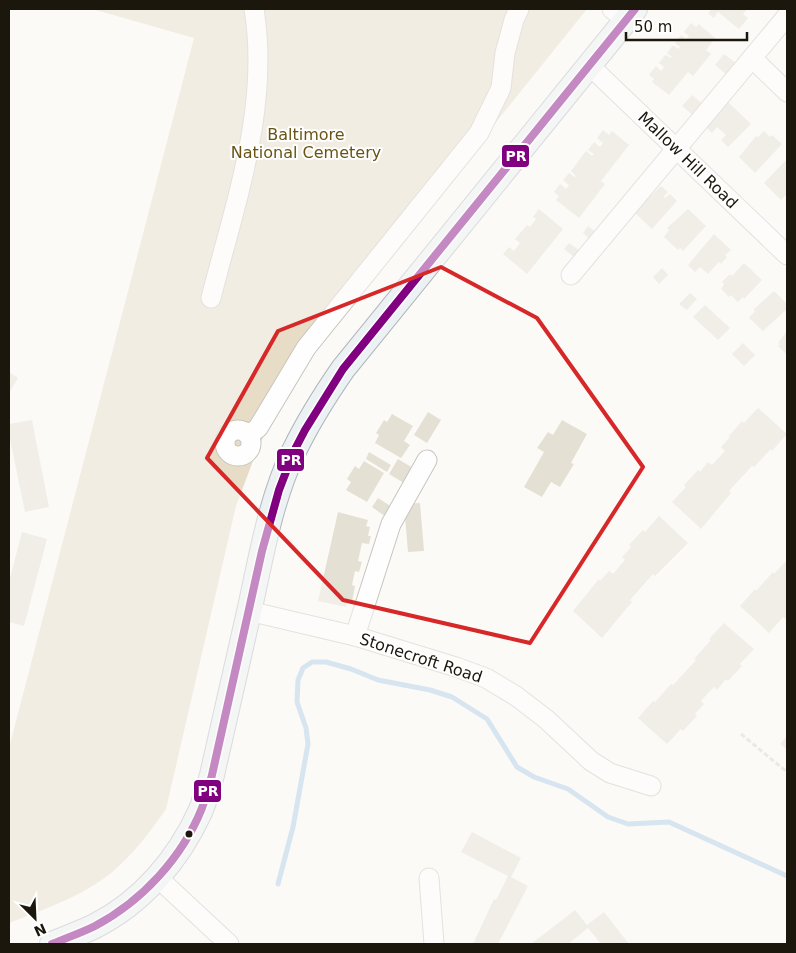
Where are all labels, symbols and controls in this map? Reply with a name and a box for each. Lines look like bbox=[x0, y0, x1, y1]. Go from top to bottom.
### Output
scale bar bbox=[626, 10, 747, 42]
text: 50 m bbox=[634, 18, 672, 36]
street label: Mallow Hill Road bbox=[634, 108, 742, 212]
park label: Baltimore National Cemetery bbox=[231, 125, 381, 162]
line badge: PR bbox=[501, 144, 530, 168]
text: PR bbox=[505, 148, 527, 164]
line badge: PR bbox=[276, 448, 305, 472]
text: PR bbox=[280, 452, 302, 468]
street label: Stonecroft Road bbox=[357, 629, 485, 687]
line badge: PR bbox=[193, 779, 222, 803]
text: PR bbox=[197, 783, 219, 799]
unlabelled marker bbox=[184, 829, 194, 839]
north arrow bbox=[10, 893, 60, 943]
text: N bbox=[32, 920, 49, 940]

